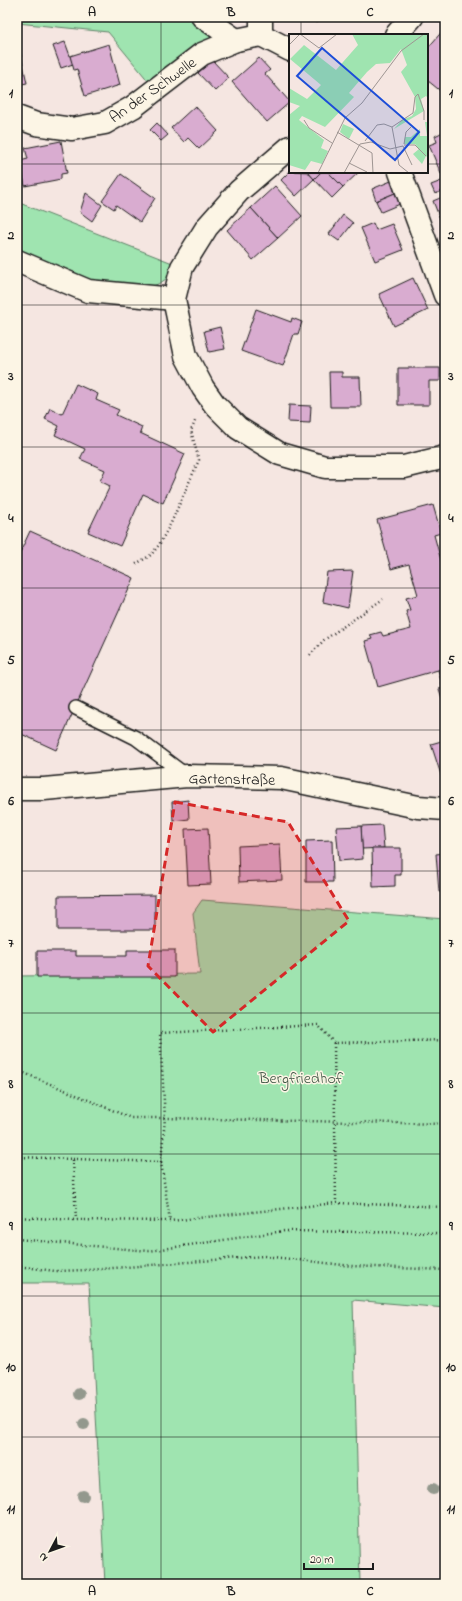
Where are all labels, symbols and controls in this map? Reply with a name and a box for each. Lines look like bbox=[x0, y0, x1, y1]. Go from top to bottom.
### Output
text: A bbox=[88, 3, 96, 22]
text: B bbox=[226, 3, 236, 22]
text: C bbox=[366, 3, 374, 22]
inset map bbox=[289, 34, 428, 173]
street label: An der Schwelle bbox=[104, 51, 203, 130]
text: 1 bbox=[9, 84, 14, 103]
text: 1 bbox=[449, 84, 454, 103]
text: 2 bbox=[7, 226, 15, 245]
text: 2 bbox=[447, 226, 455, 245]
text: 3 bbox=[7, 367, 14, 386]
text: 3 bbox=[447, 367, 454, 386]
text: 4 bbox=[7, 509, 14, 528]
text: 4 bbox=[447, 509, 454, 528]
text: 5 bbox=[7, 651, 15, 670]
text: 5 bbox=[447, 651, 455, 670]
street label: Gartenstraße bbox=[188, 767, 276, 793]
text: 6 bbox=[7, 792, 14, 811]
text: 6 bbox=[447, 792, 454, 811]
text: 7 bbox=[8, 934, 14, 953]
text: 7 bbox=[448, 934, 454, 953]
park label: Bergfriedhof bbox=[258, 1067, 344, 1091]
text: 8 bbox=[8, 1075, 14, 1094]
text: 8 bbox=[448, 1075, 454, 1094]
text: 9 bbox=[8, 1217, 14, 1236]
text: 9 bbox=[448, 1217, 454, 1236]
text: 10 bbox=[6, 1358, 16, 1377]
text: 10 bbox=[446, 1358, 456, 1377]
text: 11 bbox=[7, 1500, 16, 1519]
text: 11 bbox=[447, 1500, 456, 1519]
north arrow bbox=[30, 1531, 70, 1571]
scale bar bbox=[304, 1545, 373, 1571]
text: N bbox=[35, 1549, 52, 1565]
text: 20 m bbox=[310, 1551, 333, 1569]
text: A bbox=[88, 1582, 96, 1601]
text: B bbox=[226, 1582, 236, 1601]
text: C bbox=[366, 1582, 374, 1601]

